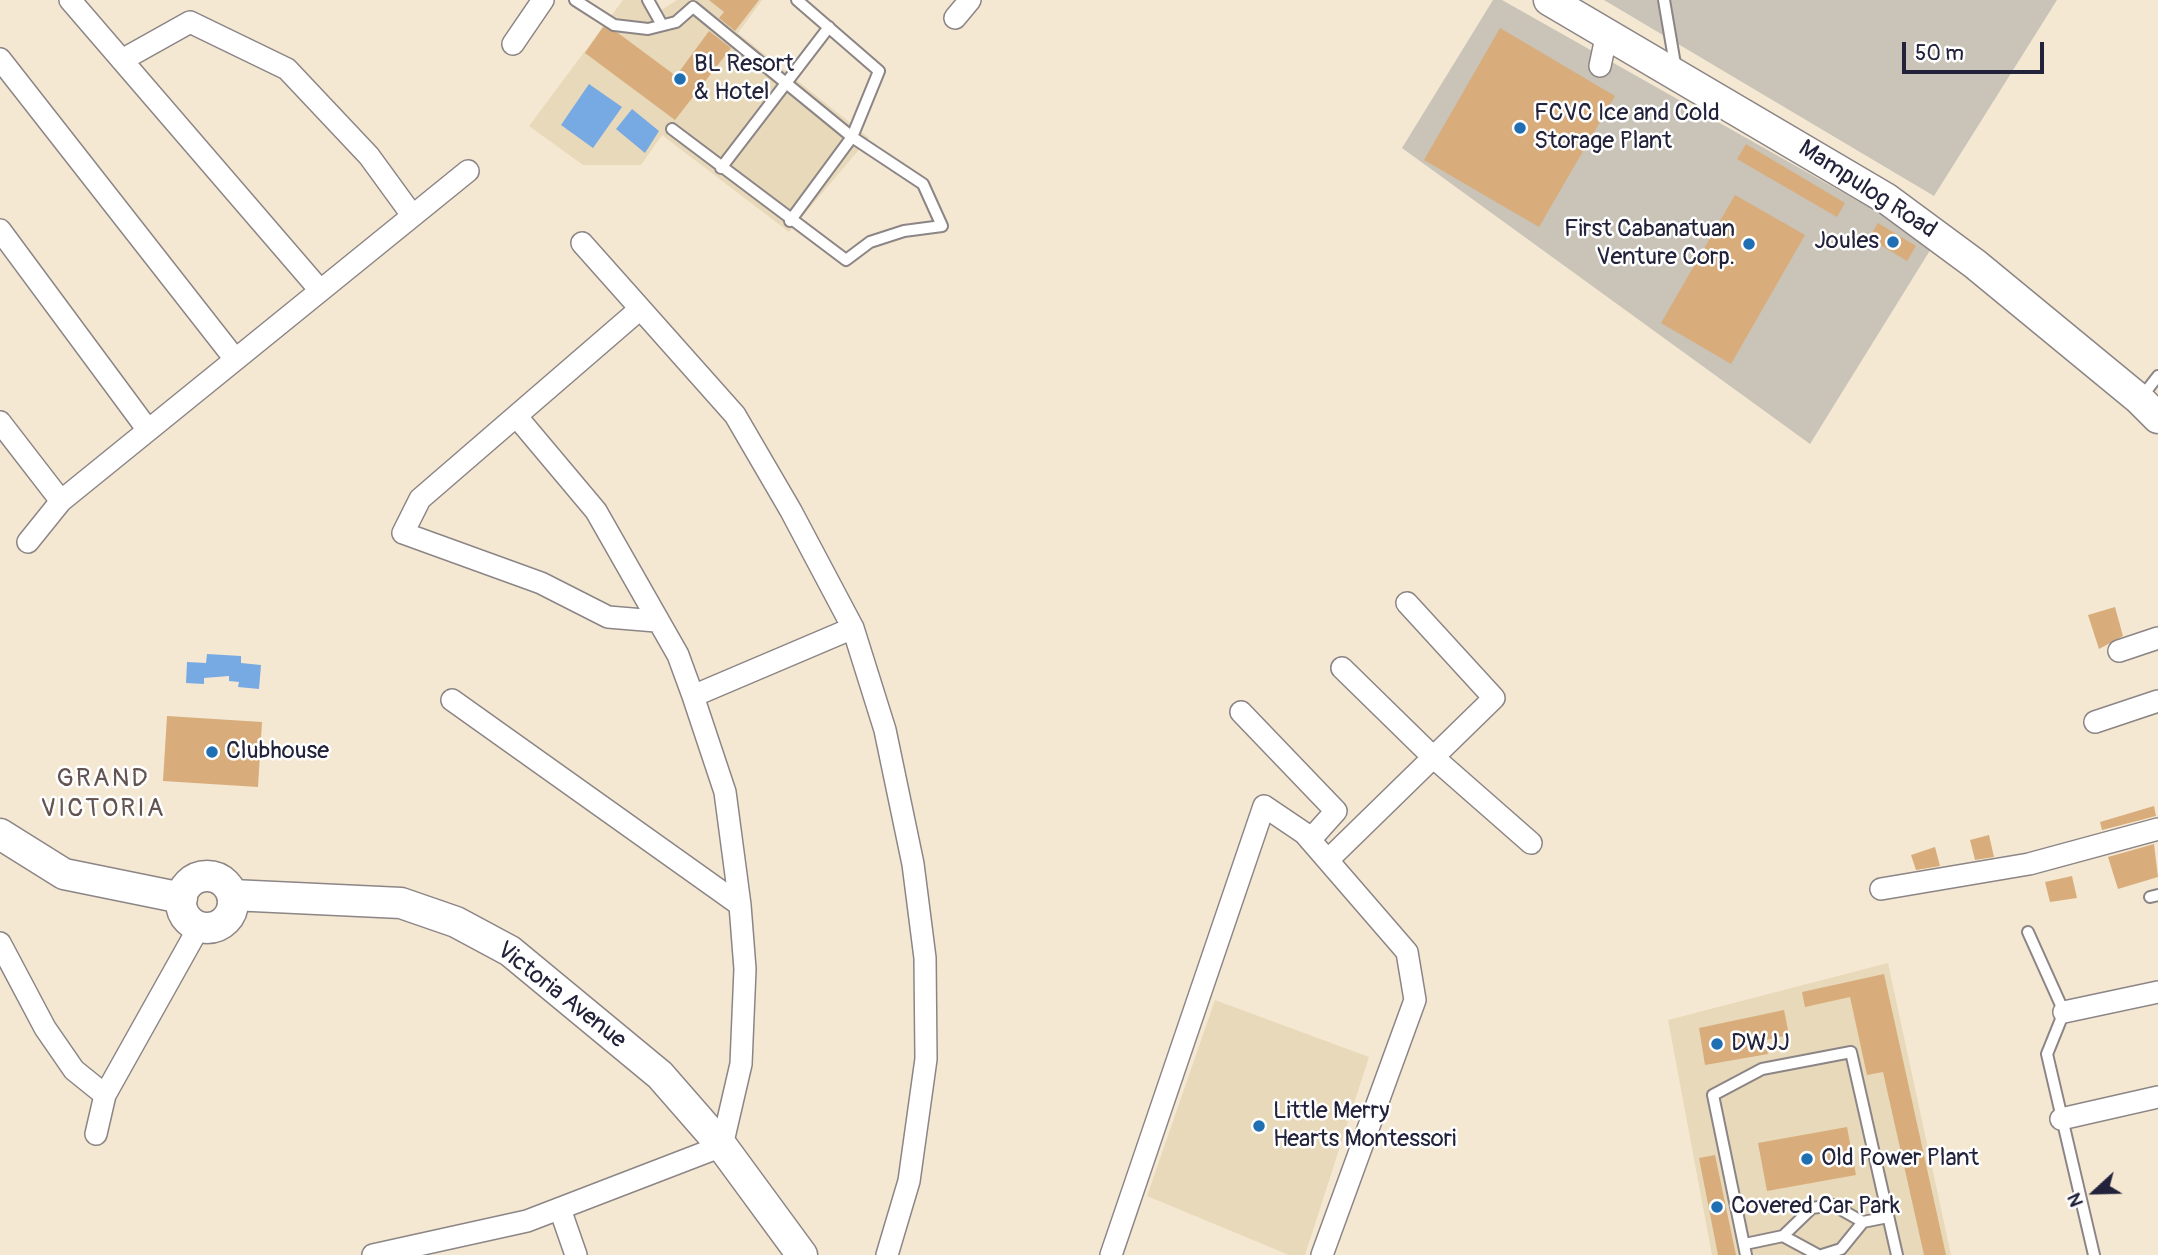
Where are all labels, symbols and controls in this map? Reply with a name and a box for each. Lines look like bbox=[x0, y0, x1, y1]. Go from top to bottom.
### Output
scale bar bbox=[1906, 28, 2048, 72]
text: 50 m bbox=[1915, 40, 1964, 67]
place label: BL Resort & Hotel bbox=[694, 51, 794, 107]
marker: BL Resort & Hotel bbox=[672, 71, 688, 87]
place label: FCVC Ice and Cold Storage Plant bbox=[1534, 100, 1720, 156]
marker: FCVC Ice and Cold Storage Plant bbox=[1512, 120, 1528, 136]
street label: Mampulog Road bbox=[1793, 135, 1941, 245]
place label: First Cabanatuan Venture Corp. bbox=[1564, 216, 1735, 272]
place label: Joules bbox=[1814, 228, 1879, 256]
marker: Joules bbox=[1885, 234, 1901, 250]
marker: First Cabanatuan Venture Corp. bbox=[1741, 236, 1757, 252]
place label: Clubhouse bbox=[226, 738, 329, 766]
marker: Clubhouse bbox=[204, 744, 220, 760]
district label: GRAND VICTORIA bbox=[41, 763, 165, 824]
street label: Victoria Avenue bbox=[491, 937, 631, 1055]
place label: DWJJ bbox=[1731, 1030, 1790, 1058]
marker: DWJJ bbox=[1709, 1036, 1725, 1052]
place label: Little Merry Hearts Montessori bbox=[1273, 1098, 1456, 1154]
marker: Little Merry Hearts Montessori bbox=[1251, 1118, 1267, 1134]
place label: Old Power Plant bbox=[1821, 1145, 1979, 1173]
marker: Old Power Plant bbox=[1799, 1151, 1815, 1167]
north arrow bbox=[2060, 1157, 2130, 1227]
text: N bbox=[2062, 1189, 2089, 1210]
place label: Covered Car Park bbox=[1731, 1193, 1900, 1221]
marker: Covered Car Park bbox=[1709, 1199, 1725, 1215]

